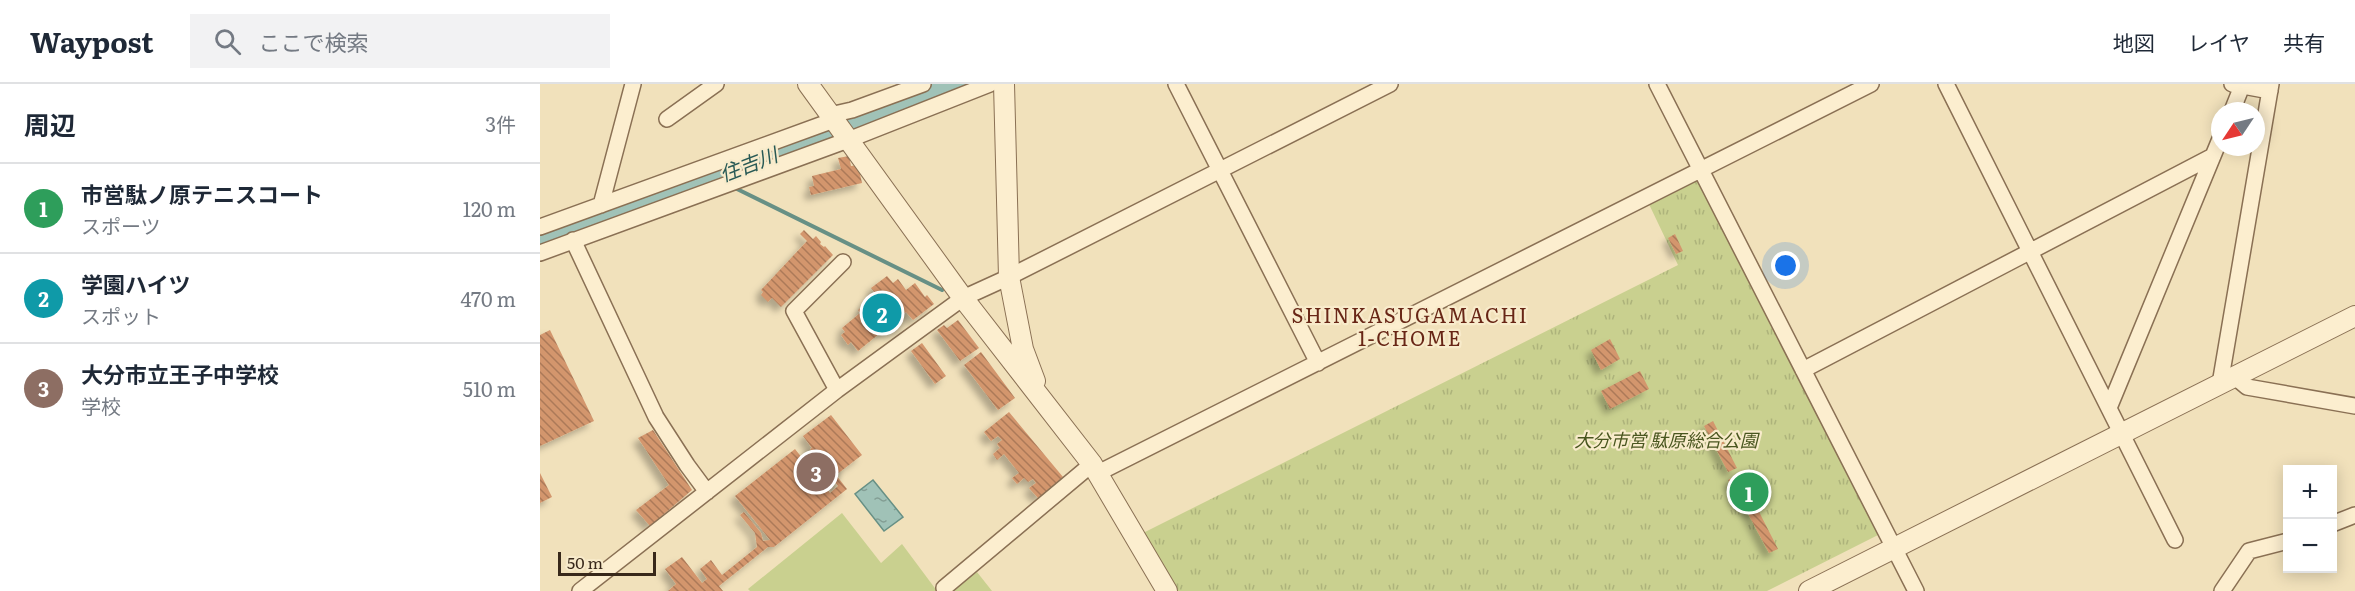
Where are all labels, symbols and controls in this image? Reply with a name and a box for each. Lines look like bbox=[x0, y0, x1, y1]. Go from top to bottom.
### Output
search box bbox=[190, 14, 610, 68]
text: Waypost bbox=[30, 20, 154, 62]
icon: search bbox=[211, 25, 244, 58]
text: ここで検索 bbox=[259, 25, 369, 58]
text: 地図 bbox=[2113, 26, 2155, 57]
text: レイヤ bbox=[2188, 26, 2250, 57]
text: 共有 bbox=[2283, 26, 2325, 57]
north arrow bbox=[2211, 102, 2265, 156]
text: 周辺 bbox=[24, 104, 76, 143]
text: 3件 bbox=[485, 108, 516, 138]
water label: 住吉川 bbox=[715, 138, 783, 188]
text: 市営駄ノ原テニスコート bbox=[81, 177, 323, 210]
text: 1 bbox=[39, 193, 48, 223]
text: 120 m bbox=[463, 193, 516, 223]
text: スポーツ bbox=[81, 210, 161, 240]
your location bbox=[1771, 251, 1800, 280]
text: 学園ハイツ bbox=[81, 267, 191, 300]
text: 2 bbox=[38, 283, 49, 313]
text: 470 m bbox=[461, 283, 516, 313]
pin: 2 bbox=[862, 290, 902, 336]
district label: SHINKASUGAMACHI 1-CHOME bbox=[1291, 299, 1529, 352]
text: スポット bbox=[81, 300, 161, 330]
text: 大分市立王子中学校 bbox=[81, 357, 279, 390]
text: 3 bbox=[38, 373, 49, 403]
text: 510 m bbox=[463, 373, 516, 403]
text: 学校 bbox=[81, 390, 121, 420]
park label: 大分市営 駄原総合公園 bbox=[1574, 426, 1761, 453]
pin: 3 bbox=[796, 450, 836, 494]
map controls bbox=[2283, 465, 2337, 573]
button: + bbox=[2283, 465, 2337, 519]
pin: 1 bbox=[1730, 470, 1768, 514]
button: − bbox=[2283, 519, 2337, 573]
scale bar bbox=[558, 549, 656, 576]
text: 50 m bbox=[567, 550, 603, 574]

